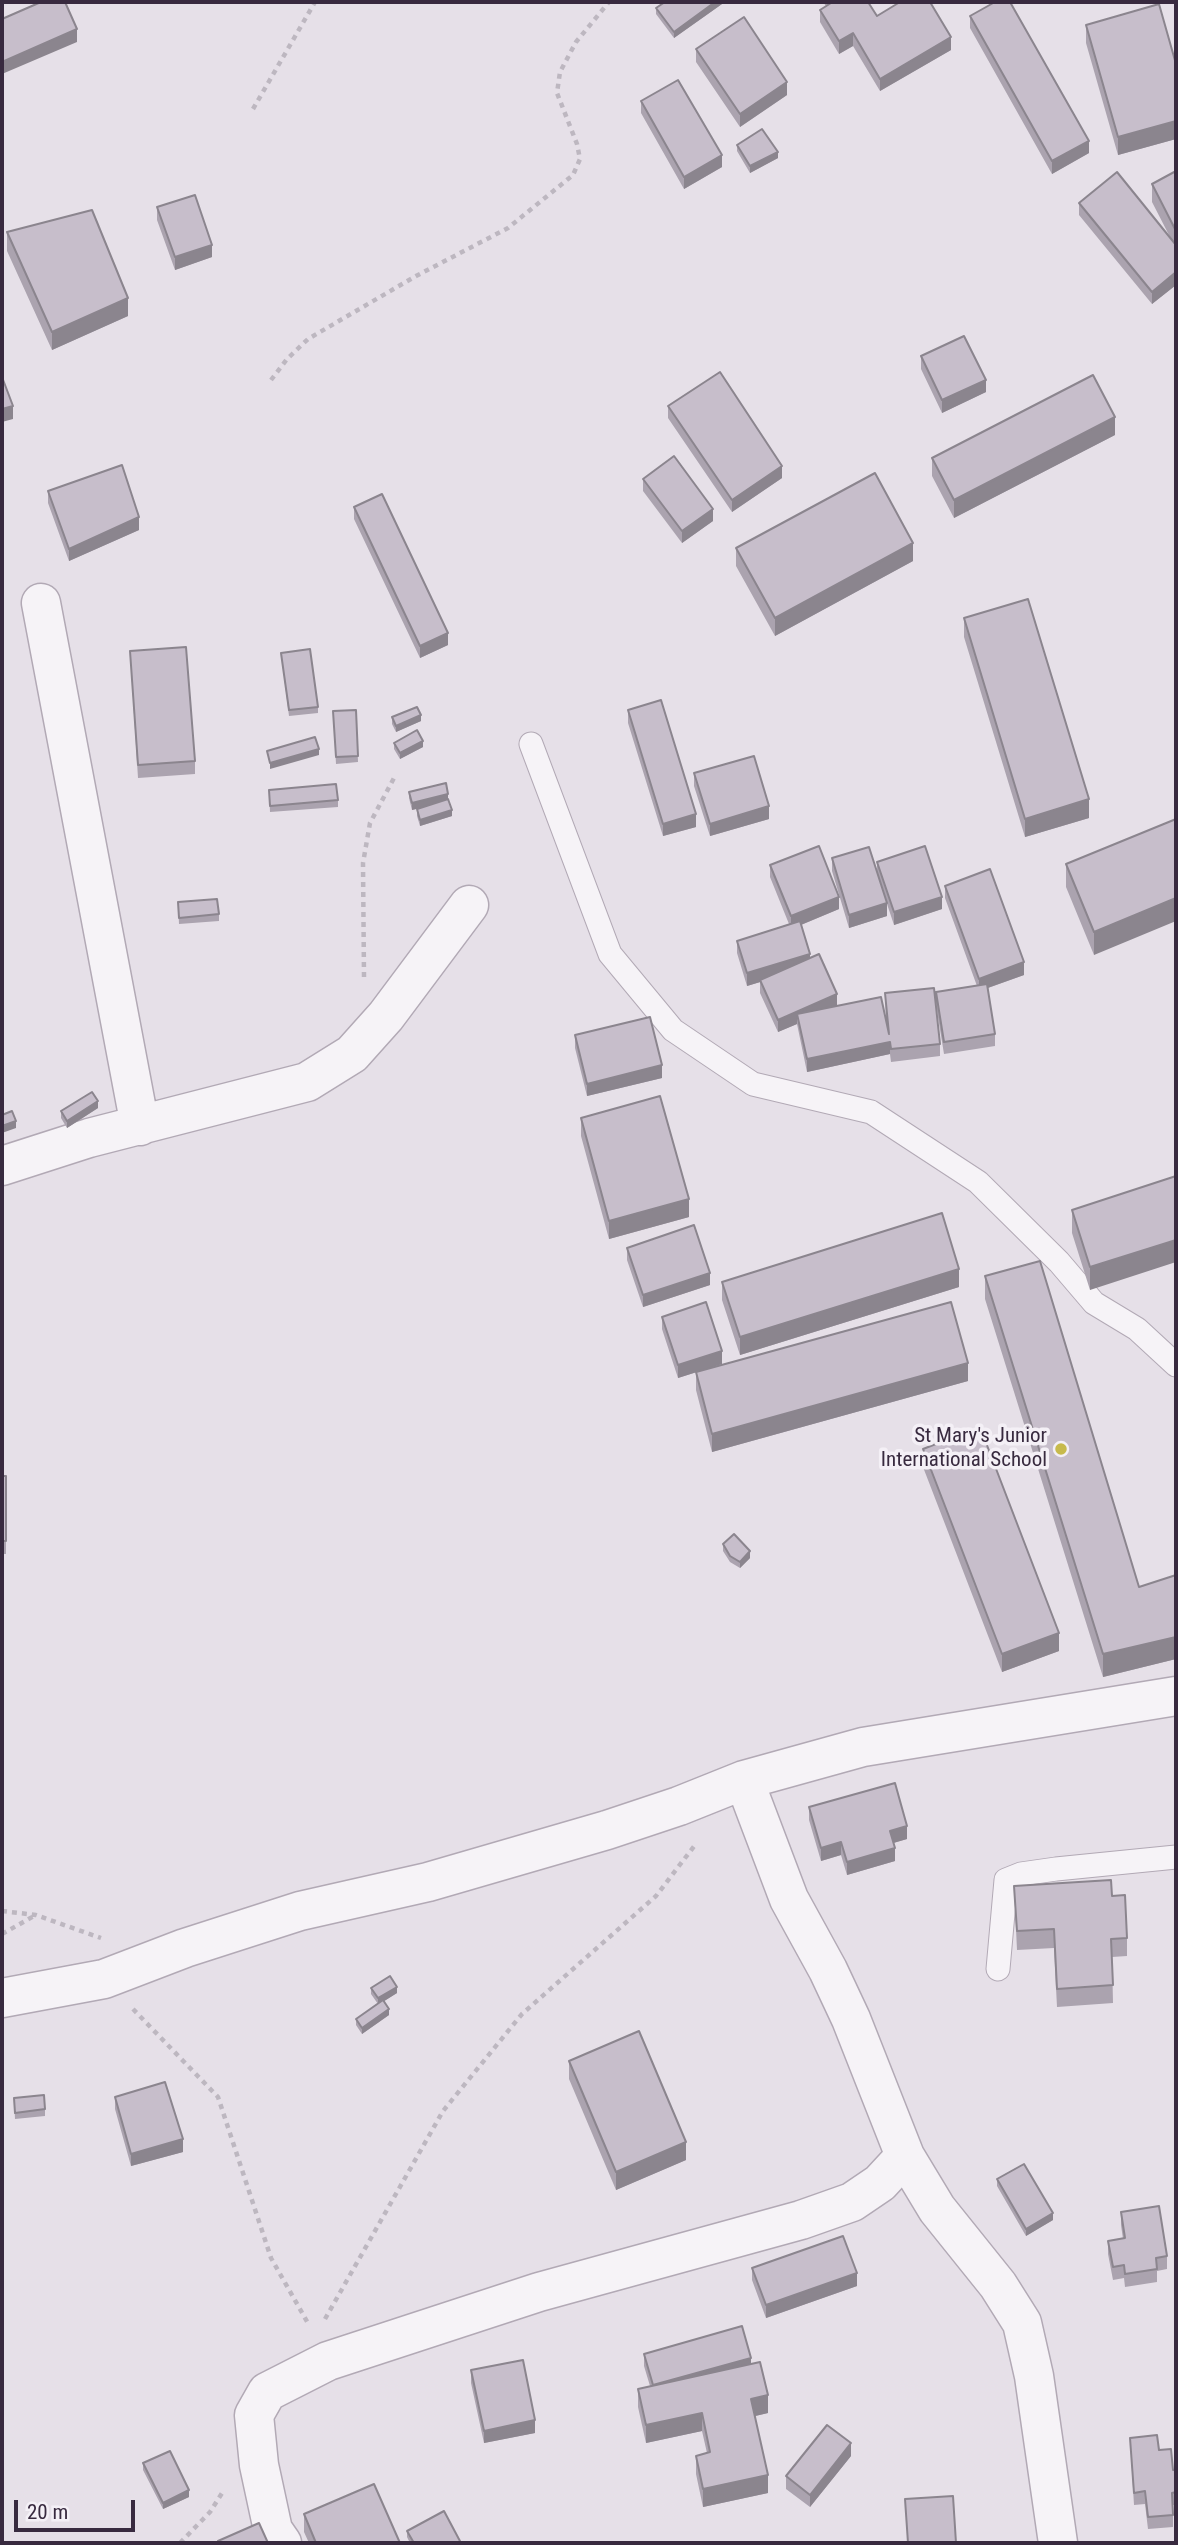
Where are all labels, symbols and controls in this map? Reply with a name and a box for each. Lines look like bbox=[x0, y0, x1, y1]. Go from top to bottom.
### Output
place label: St Mary's Junior International School bbox=[881, 1424, 1047, 1474]
marker: St Mary's Junior International School bbox=[1053, 1441, 1069, 1457]
scale bar bbox=[18, 2486, 138, 2530]
text: 20 m bbox=[27, 2500, 68, 2524]

